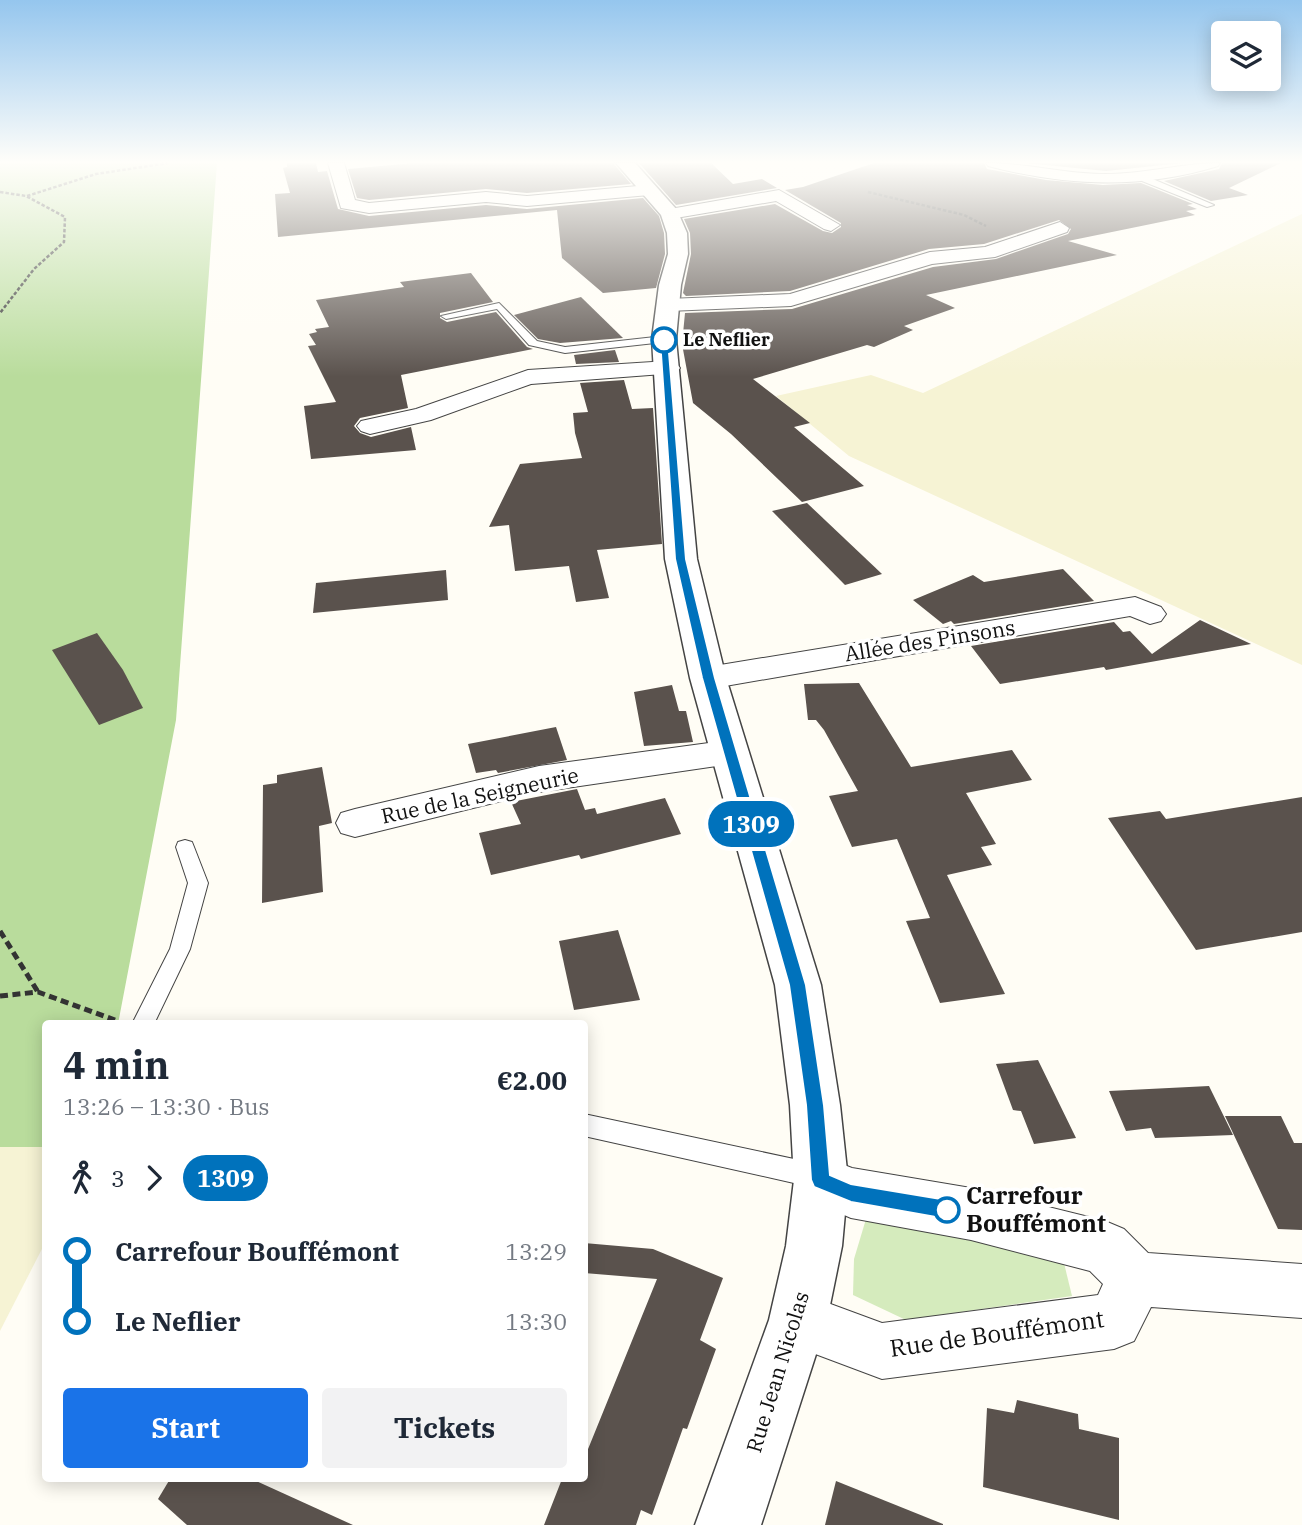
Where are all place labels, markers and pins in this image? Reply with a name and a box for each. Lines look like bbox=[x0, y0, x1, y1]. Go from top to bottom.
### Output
marker: Le Neflier bbox=[651, 327, 677, 353]
place label: Le Neflier bbox=[683, 328, 770, 351]
place label: Carrefour Bouffémont bbox=[966, 1179, 1106, 1239]
marker: Carrefour Bouffémont bbox=[934, 1197, 960, 1223]

